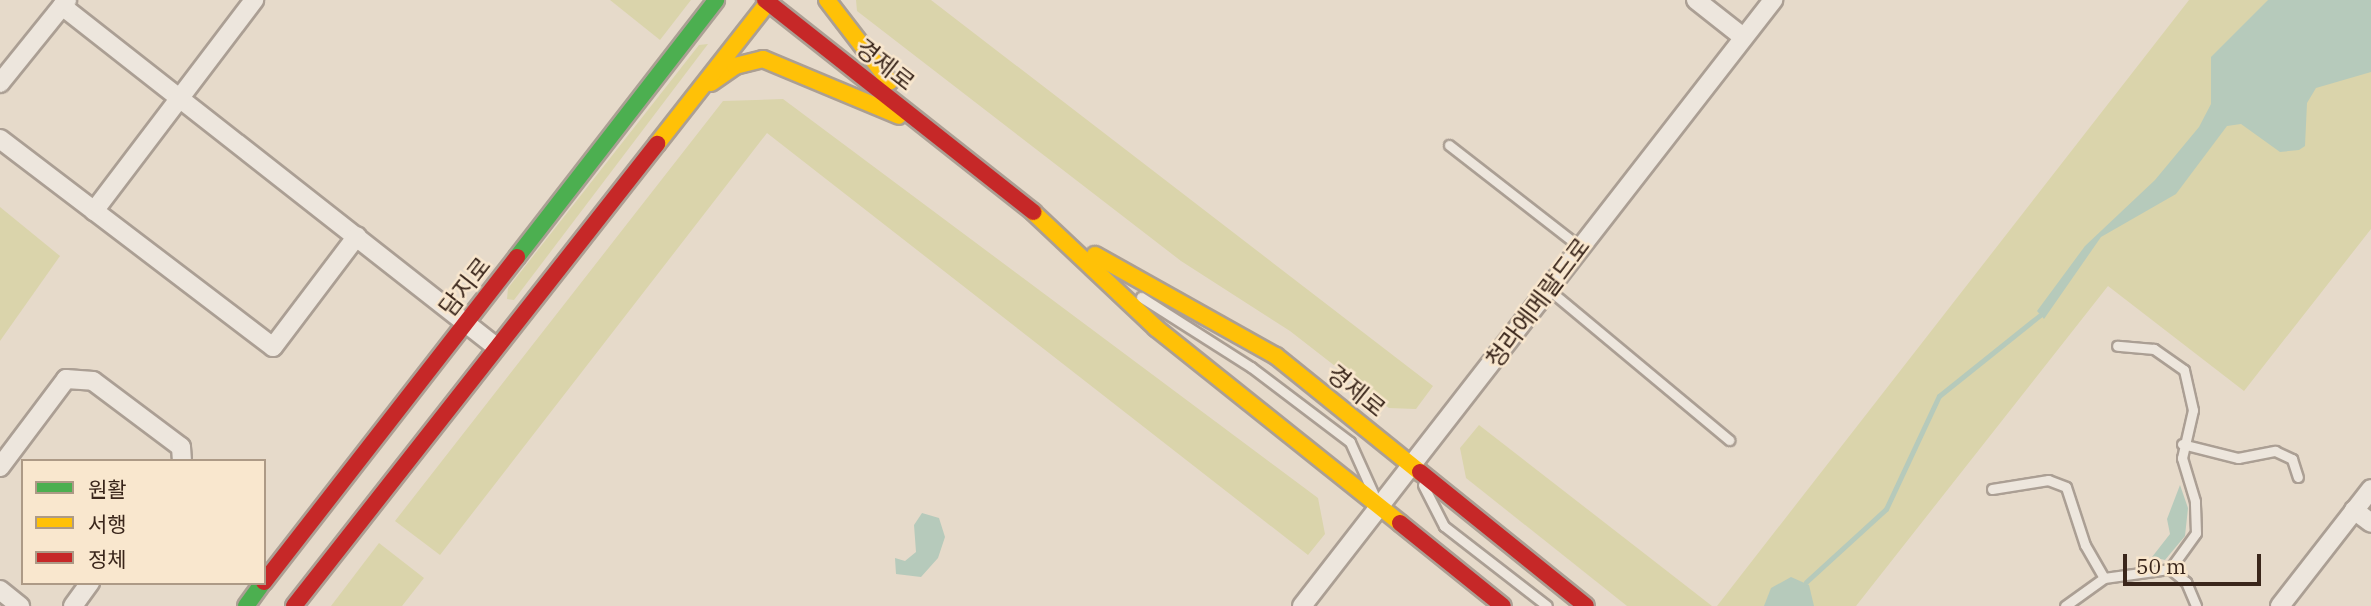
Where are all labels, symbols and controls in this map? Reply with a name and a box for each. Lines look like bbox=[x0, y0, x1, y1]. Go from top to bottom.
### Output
street label: 경제로 bbox=[850, 33, 920, 97]
street label: 청라에메랄드로 bbox=[1480, 233, 1596, 373]
street label: 담지로 bbox=[433, 252, 497, 322]
street label: 경제로 bbox=[1321, 359, 1391, 423]
legend bbox=[21, 459, 266, 585]
text: 원활 bbox=[88, 475, 127, 503]
text: 서행 bbox=[88, 510, 127, 538]
scale bar bbox=[2126, 540, 2264, 584]
text: 정체 bbox=[88, 545, 127, 573]
text: 50 m bbox=[2136, 552, 2186, 580]

